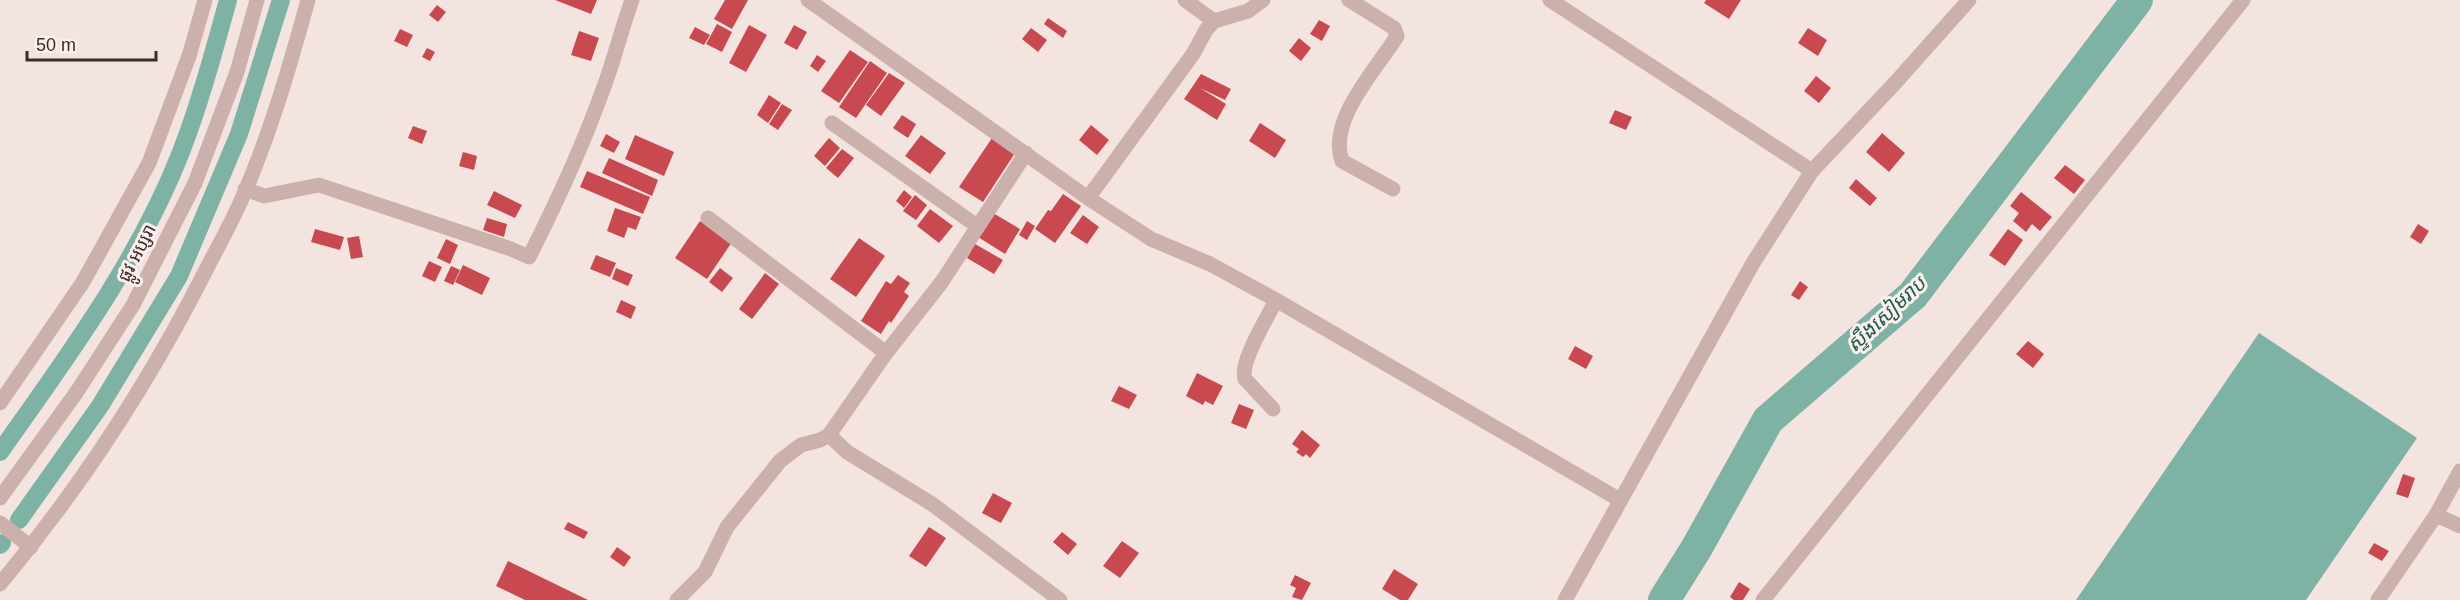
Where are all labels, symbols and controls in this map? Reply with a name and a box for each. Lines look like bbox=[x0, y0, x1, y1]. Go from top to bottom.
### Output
scale bar bbox=[27, 24, 156, 62]
text: 50 m bbox=[36, 35, 76, 55]
street label: ផ្លូវ អប្សរា bbox=[114, 221, 166, 288]
water label: ស្ទឹងសៀមរាប bbox=[1841, 269, 1932, 357]

